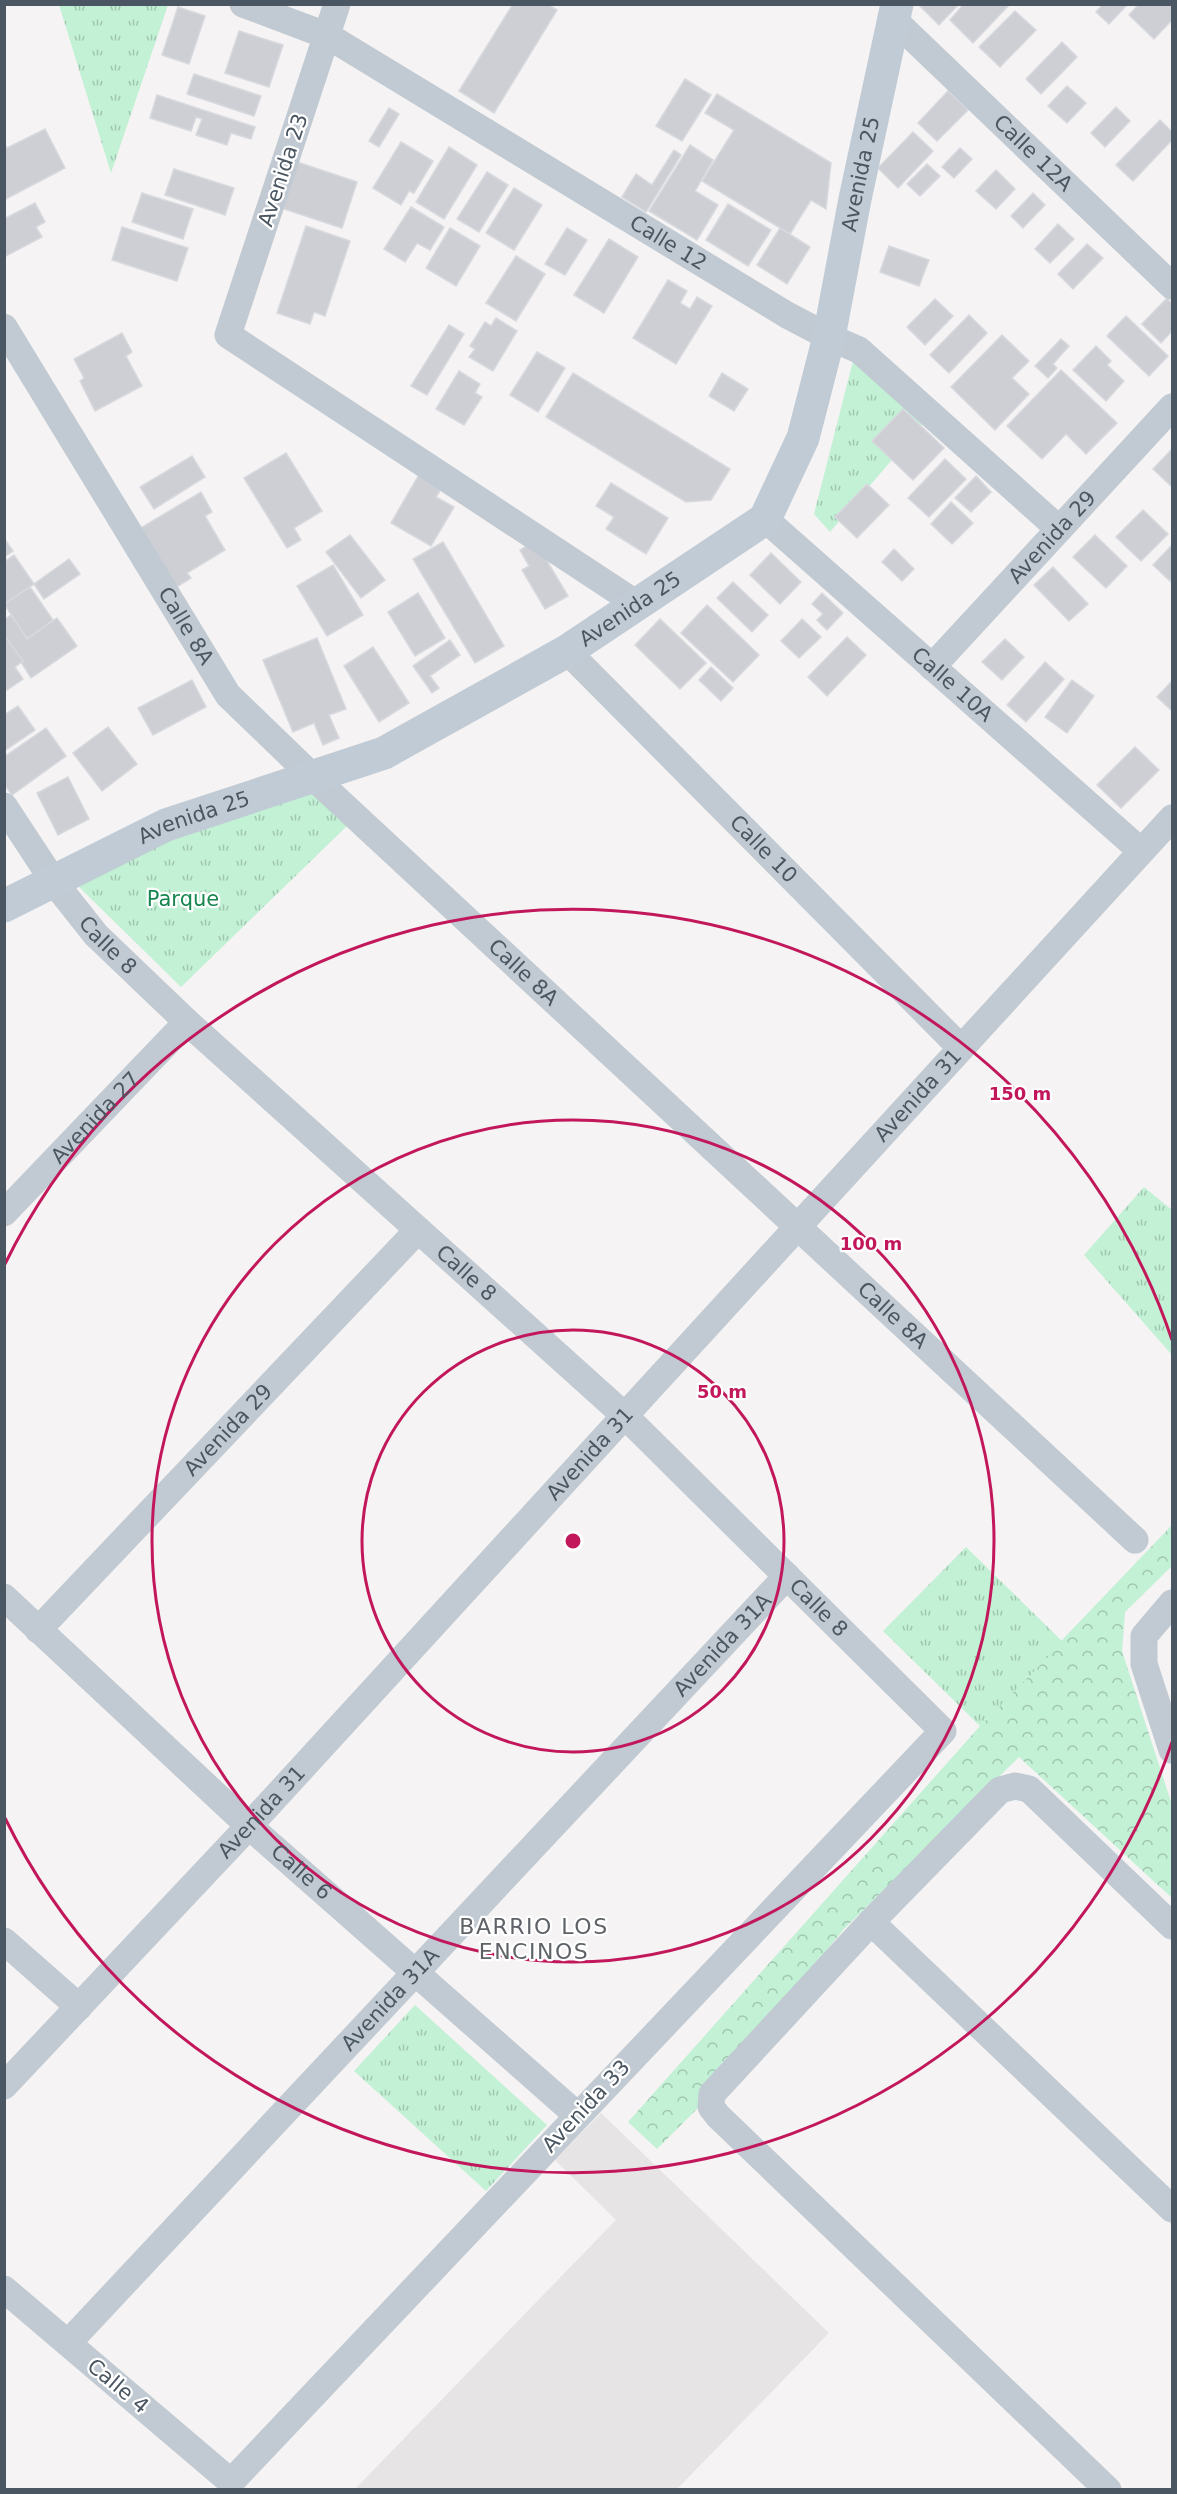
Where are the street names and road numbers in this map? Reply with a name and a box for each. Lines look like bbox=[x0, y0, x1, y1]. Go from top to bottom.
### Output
street label: Calle 12A bbox=[989, 110, 1078, 197]
street label: Avenida 23 bbox=[253, 111, 313, 229]
street label: Avenida 25 bbox=[837, 114, 884, 234]
street label: Calle 12 bbox=[625, 210, 711, 275]
street label: Avenida 29 bbox=[1003, 486, 1101, 588]
street label: Avenida 25 bbox=[575, 566, 686, 651]
street label: Calle 8A bbox=[153, 583, 219, 670]
street label: Calle 10A bbox=[907, 642, 998, 727]
street label: Avenida 25 bbox=[134, 786, 253, 849]
street label: Calle 10 bbox=[725, 810, 802, 888]
street label: Calle 8 bbox=[74, 911, 142, 979]
street label: Calle 8A bbox=[484, 934, 564, 1011]
street label: Avenida 31 bbox=[870, 1044, 967, 1147]
street label: Avenida 27 bbox=[46, 1067, 145, 1168]
street label: Calle 8 bbox=[431, 1240, 501, 1306]
street label: Calle 8A bbox=[853, 1277, 933, 1354]
street label: Avenida 29 bbox=[179, 1379, 277, 1481]
street label: Avenida 31 bbox=[541, 1402, 638, 1505]
street label: Calle 8 bbox=[784, 1574, 853, 1642]
street label: Avenida 31A bbox=[669, 1588, 777, 1701]
street label: Avenida 31 bbox=[213, 1761, 310, 1863]
street label: Calle 6 bbox=[266, 1839, 336, 1905]
street label: Avenida 31A bbox=[336, 1943, 444, 2056]
street label: Avenida 33 bbox=[537, 2055, 635, 2157]
street label: Calle 4 bbox=[83, 2354, 153, 2418]

